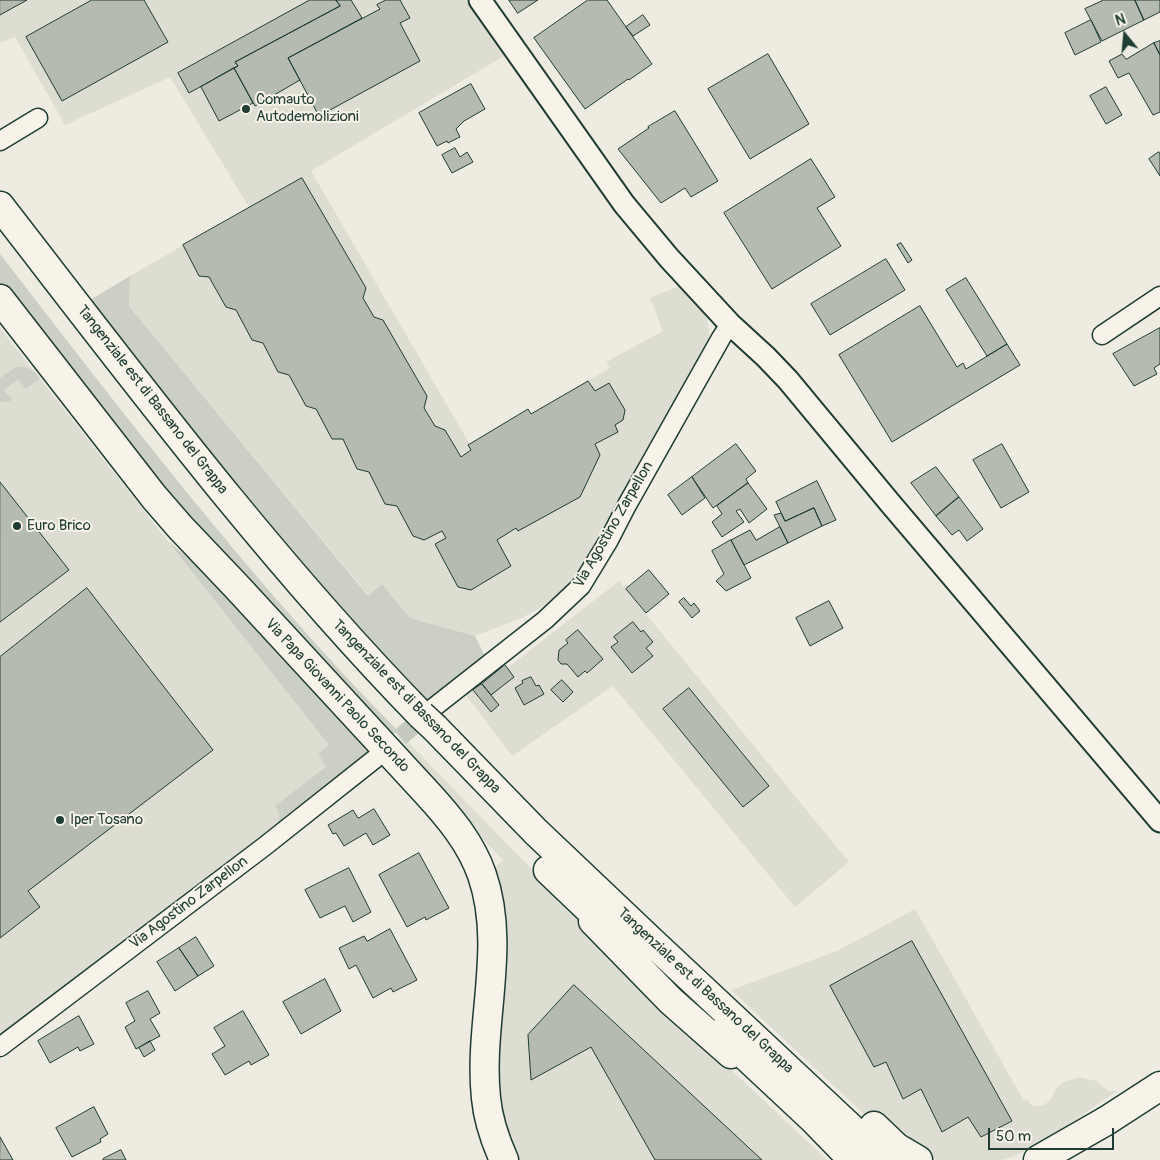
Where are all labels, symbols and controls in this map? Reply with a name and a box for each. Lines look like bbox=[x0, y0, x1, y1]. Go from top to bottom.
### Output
north arrow bbox=[1100, 10, 1150, 60]
text: N bbox=[1113, 11, 1127, 30]
place label: Comauto Autodemolizioni bbox=[256, 91, 359, 126]
marker: Comauto Autodemolizioni bbox=[240, 103, 252, 115]
street label: Tangenziale est di Bassano del Grappa bbox=[73, 302, 231, 498]
street label: Via Agostino Zarpellon bbox=[570, 459, 658, 591]
place label: Euro Brico bbox=[27, 517, 91, 535]
marker: Euro Brico bbox=[11, 520, 23, 532]
street label: Via Papa Giovanni Paolo Secondo bbox=[261, 615, 413, 777]
street label: Tangenziale est di Bassano del Grappa bbox=[328, 616, 504, 798]
place label: Iper Tosano bbox=[70, 811, 143, 829]
marker: Iper Tosano bbox=[54, 814, 66, 826]
street label: Via Agostino Zarpellon bbox=[126, 853, 252, 953]
street label: Tangenziale est di Bassano del Grappa bbox=[613, 904, 797, 1078]
scale bar bbox=[990, 1118, 1116, 1150]
text: 50 m bbox=[996, 1127, 1031, 1146]

